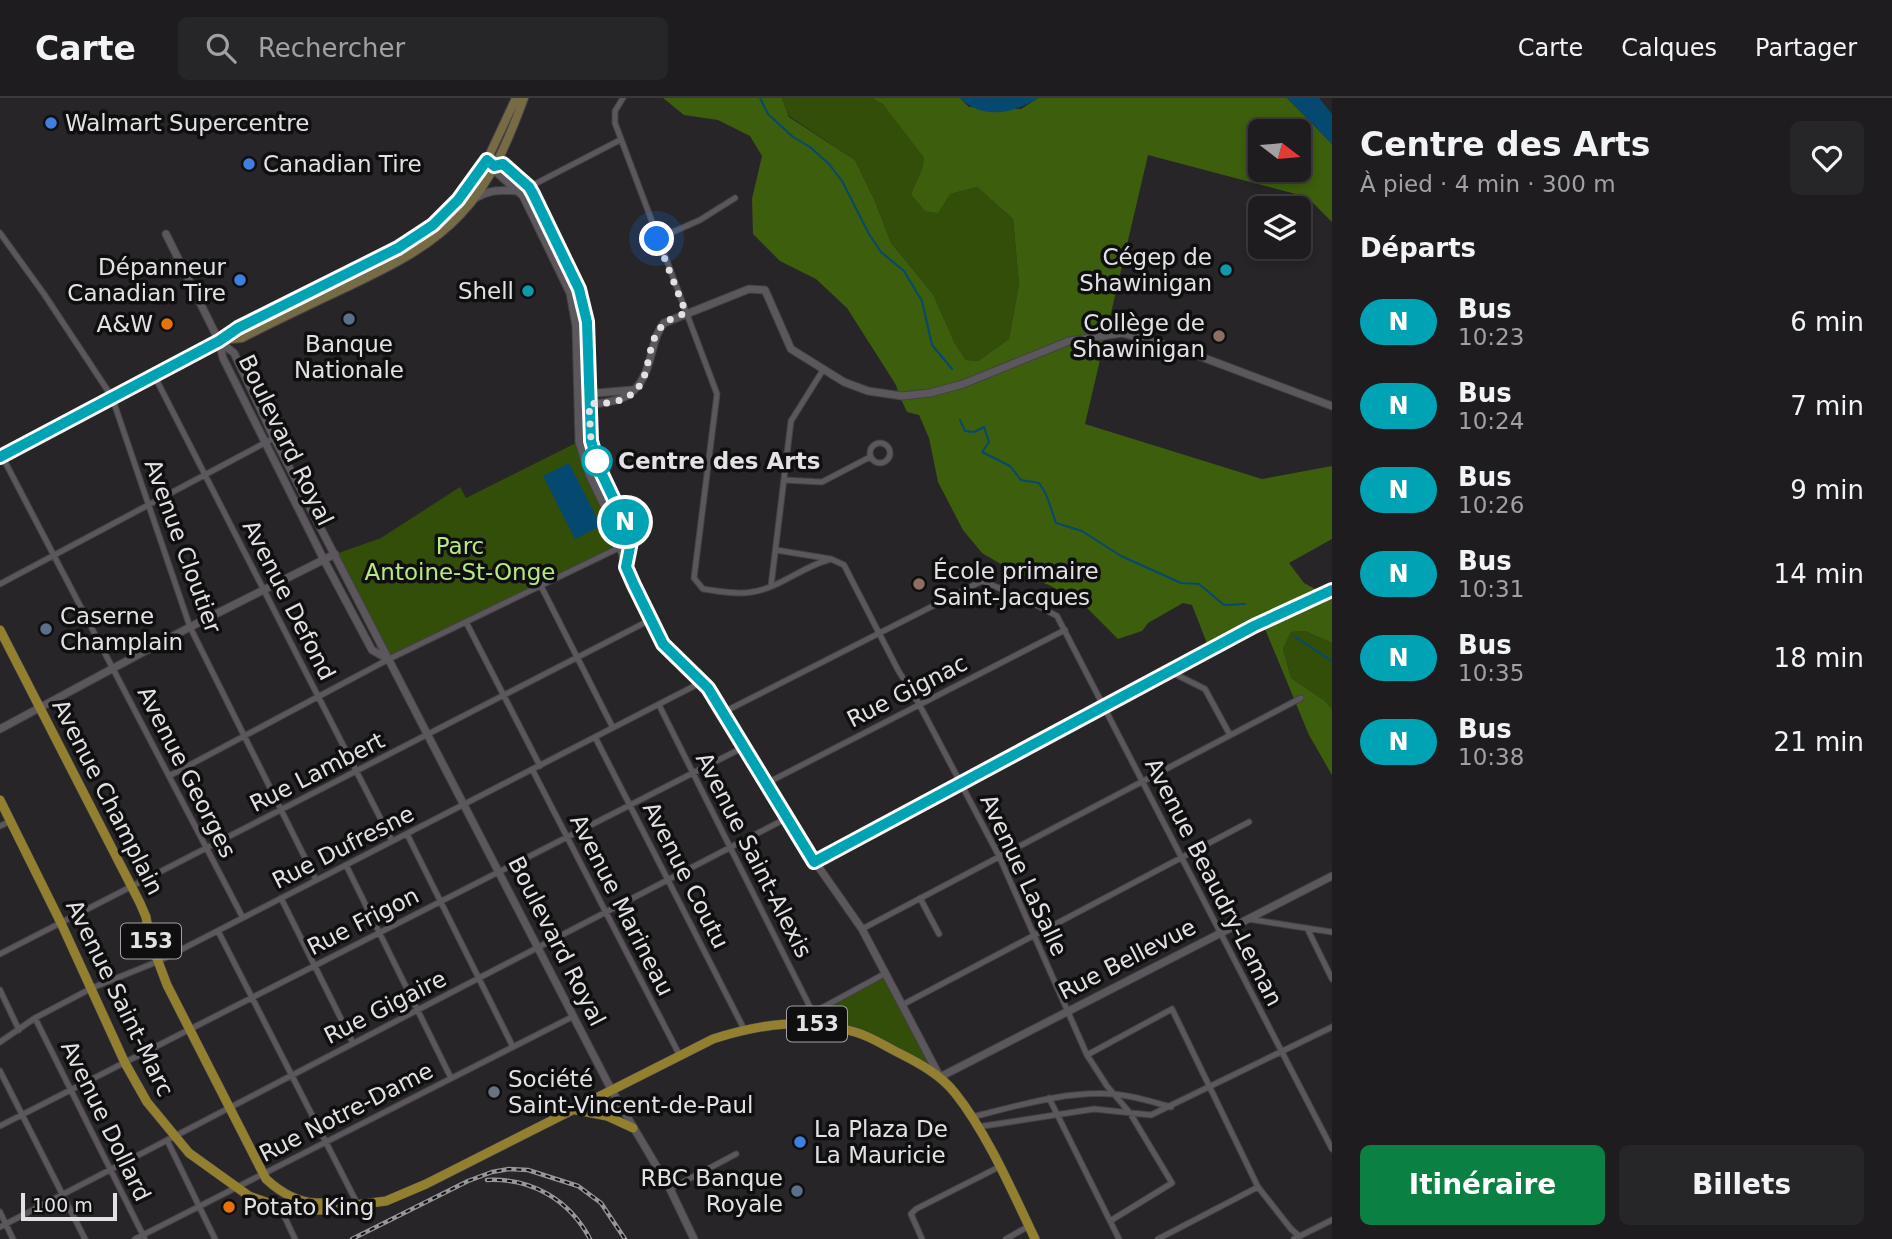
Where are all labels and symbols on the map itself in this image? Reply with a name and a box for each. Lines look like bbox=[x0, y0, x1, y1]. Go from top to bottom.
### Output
place label: Walmart Supercentre bbox=[65, 110, 309, 136]
marker: Walmart Supercentre bbox=[43, 115, 59, 131]
north arrow bbox=[1248, 119, 1311, 182]
place label: Canadian Tire bbox=[263, 151, 422, 177]
marker: Canadian Tire bbox=[241, 156, 257, 172]
your location bbox=[639, 221, 674, 256]
place label: Cégep de Shawinigan bbox=[1079, 244, 1212, 296]
place label: Dépanneur Canadian Tire bbox=[67, 254, 227, 306]
marker: Cégep de Shawinigan bbox=[1218, 262, 1234, 278]
marker: Dépanneur Canadian Tire bbox=[232, 272, 248, 288]
place label: Shell bbox=[458, 278, 514, 304]
marker: Shell bbox=[520, 283, 536, 299]
place label: Collège de Shawinigan bbox=[1072, 310, 1205, 362]
place label: A&W bbox=[97, 311, 153, 337]
marker: Banque Nationale bbox=[341, 311, 357, 327]
marker: A&W bbox=[159, 316, 175, 332]
marker: Collège de Shawinigan bbox=[1211, 328, 1227, 344]
place label: Banque Nationale bbox=[294, 331, 404, 383]
street label: Boulevard Royal bbox=[233, 350, 339, 530]
marker: Centre des Arts bbox=[582, 446, 612, 476]
place label: Centre des Arts bbox=[618, 448, 820, 474]
street label: Avenue Cloutier bbox=[140, 456, 227, 637]
line badge: N bbox=[602, 499, 648, 545]
street label: Avenue Defond bbox=[237, 516, 341, 684]
park label: Parc Antoine-St-Onge bbox=[365, 533, 555, 585]
place label: École primaire Saint-Jacques bbox=[933, 557, 1099, 610]
marker: École primaire Saint-Jacques bbox=[911, 576, 927, 592]
place label: Caserne Champlain bbox=[60, 603, 183, 655]
marker: Caserne Champlain bbox=[38, 621, 54, 637]
street label: Rue Gignac bbox=[843, 650, 971, 732]
street label: Avenue Georges bbox=[133, 682, 241, 862]
street label: Avenue Champlain bbox=[47, 695, 169, 899]
street label: Rue Lambert bbox=[245, 727, 389, 817]
street label: Avenue Saint-Alexis bbox=[691, 748, 817, 962]
street label: Avenue Beaudry-Leman bbox=[1140, 754, 1288, 1010]
street label: Avenue LaSalle bbox=[975, 790, 1073, 960]
street label: Avenue Coutu bbox=[638, 797, 734, 953]
street label: Rue Dufresne bbox=[268, 800, 418, 894]
street label: Avenue Marineau bbox=[565, 810, 679, 1000]
street label: Boulevard Royal bbox=[503, 852, 611, 1030]
street label: Rue Frigon bbox=[303, 882, 423, 960]
street label: Avenue Saint-Marc bbox=[61, 896, 179, 1100]
street label: Rue Bellevue bbox=[1054, 913, 1200, 1005]
road number: 153 bbox=[121, 924, 181, 958]
street label: Rue Gigaire bbox=[320, 965, 450, 1049]
road number: 153 bbox=[787, 1006, 847, 1042]
street label: Avenue Dollard bbox=[56, 1037, 156, 1205]
street label: Rue Notre-Dame bbox=[255, 1057, 437, 1167]
place label: Société Saint-Vincent-de-Paul bbox=[508, 1066, 753, 1118]
marker: Société Saint-Vincent-de-Paul bbox=[486, 1084, 502, 1100]
place label: La Plaza De La Mauricie bbox=[814, 1116, 948, 1168]
marker: La Plaza De La Mauricie bbox=[792, 1134, 808, 1150]
place label: RBC Banque Royale bbox=[640, 1165, 783, 1217]
marker: RBC Banque Royale bbox=[789, 1183, 805, 1199]
scale bar bbox=[21, 1190, 117, 1222]
place label: Potato King bbox=[243, 1194, 374, 1220]
marker: Potato King bbox=[221, 1199, 237, 1215]

